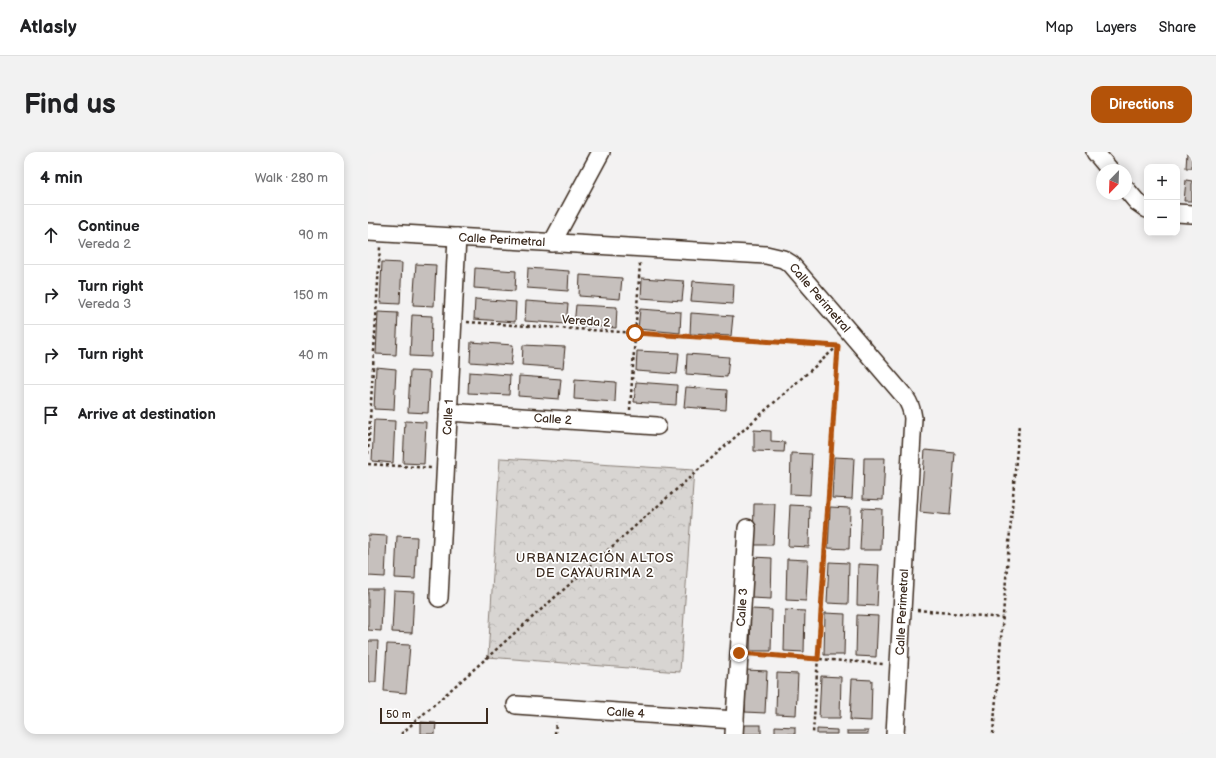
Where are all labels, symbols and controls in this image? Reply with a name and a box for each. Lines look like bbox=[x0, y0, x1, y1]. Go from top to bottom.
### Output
text: Atlasly bbox=[20, 16, 77, 39]
text: Map bbox=[1045, 19, 1073, 36]
text: Layers bbox=[1095, 19, 1137, 36]
text: Share bbox=[1159, 19, 1196, 36]
button: Directions bbox=[1091, 86, 1192, 123]
text: Find us bbox=[24, 88, 116, 121]
north arrow bbox=[1096, 164, 1132, 200]
map controls bbox=[1144, 164, 1180, 236]
button: + bbox=[1144, 164, 1180, 200]
text: 4 min bbox=[40, 168, 83, 188]
text: Walk · 280 m bbox=[255, 170, 328, 186]
button: − bbox=[1144, 200, 1180, 236]
text: Continue bbox=[78, 217, 140, 236]
icon: ahead bbox=[40, 224, 62, 246]
text: 90 m bbox=[299, 227, 328, 243]
street label: Calle Perimetral bbox=[458, 230, 545, 250]
text: Vereda 2 bbox=[78, 236, 131, 252]
street label: Calle Perimetral bbox=[786, 260, 853, 336]
text: Turn right bbox=[78, 277, 143, 296]
icon: right bbox=[40, 284, 62, 306]
text: 150 m bbox=[294, 287, 328, 303]
text: Vereda 3 bbox=[78, 296, 131, 312]
street label: Vereda 2 bbox=[561, 312, 611, 331]
route start bbox=[626, 324, 644, 342]
icon: right bbox=[40, 344, 62, 366]
text: Turn right bbox=[78, 345, 143, 364]
text: 40 m bbox=[298, 347, 328, 363]
street label: Calle 1 bbox=[440, 399, 457, 435]
icon: arrive bbox=[40, 404, 62, 426]
text: Arrive at destination bbox=[78, 405, 216, 424]
street label: Calle 2 bbox=[533, 411, 572, 428]
district label: URBANIZACIÓN ALTOS DE CAYAURIMA 2 bbox=[516, 549, 674, 581]
street label: Calle Perimetral bbox=[893, 568, 912, 656]
street label: Calle 3 bbox=[734, 588, 751, 627]
route end bbox=[730, 644, 748, 662]
street label: Calle 4 bbox=[606, 704, 646, 722]
scale bar bbox=[380, 706, 488, 725]
text: 50 m bbox=[386, 708, 411, 721]

